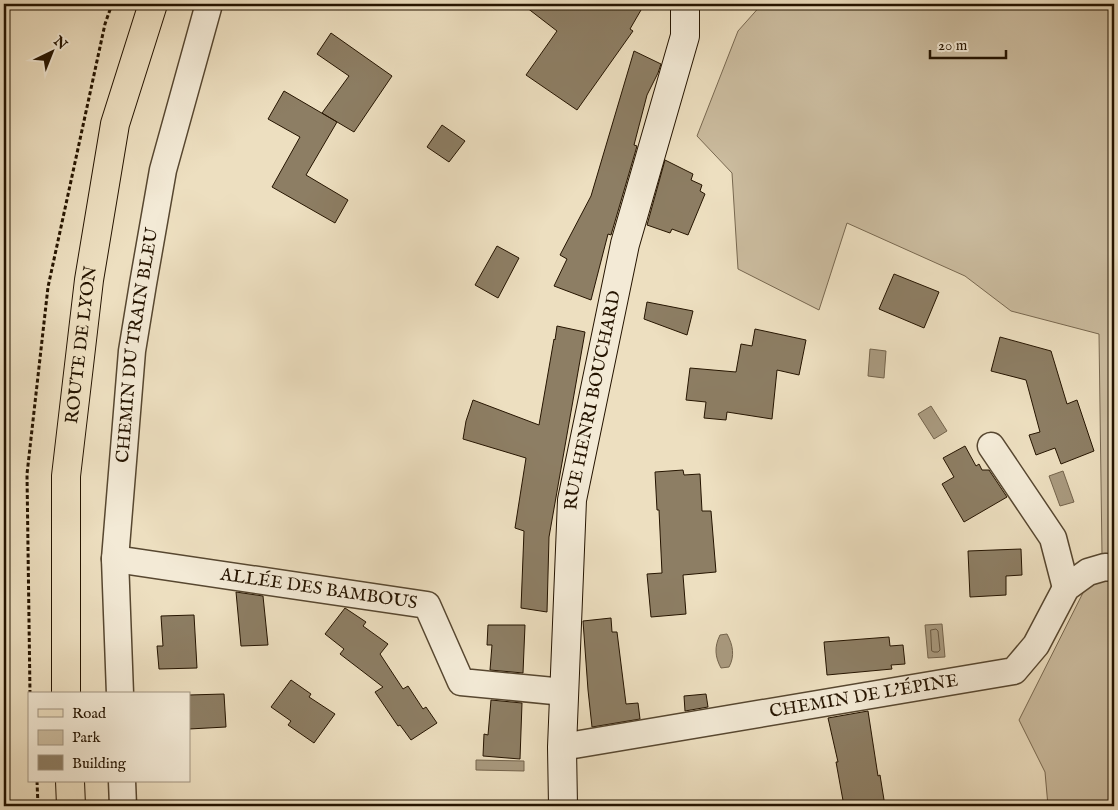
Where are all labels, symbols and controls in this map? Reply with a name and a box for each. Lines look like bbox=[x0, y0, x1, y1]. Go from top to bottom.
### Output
north arrow bbox=[28, 28, 78, 78]
scale bar bbox=[930, 28, 1007, 60]
text: N bbox=[49, 32, 71, 54]
text: 20 m bbox=[938, 36, 968, 55]
street label: CHEMIN DU TRAIN BLEU bbox=[111, 225, 164, 464]
street label: ROUTE DE LYON bbox=[61, 264, 103, 425]
street label: RUE HENRI BOUCHARD bbox=[560, 288, 627, 511]
street label: ALLÉE DES BAMBOUS bbox=[218, 563, 419, 615]
street label: CHEMIN DE L'ÉPINE bbox=[768, 669, 960, 723]
legend bbox=[28, 692, 190, 782]
text: Road bbox=[72, 704, 107, 723]
text: Park bbox=[72, 728, 102, 747]
text: Building bbox=[72, 754, 127, 773]

